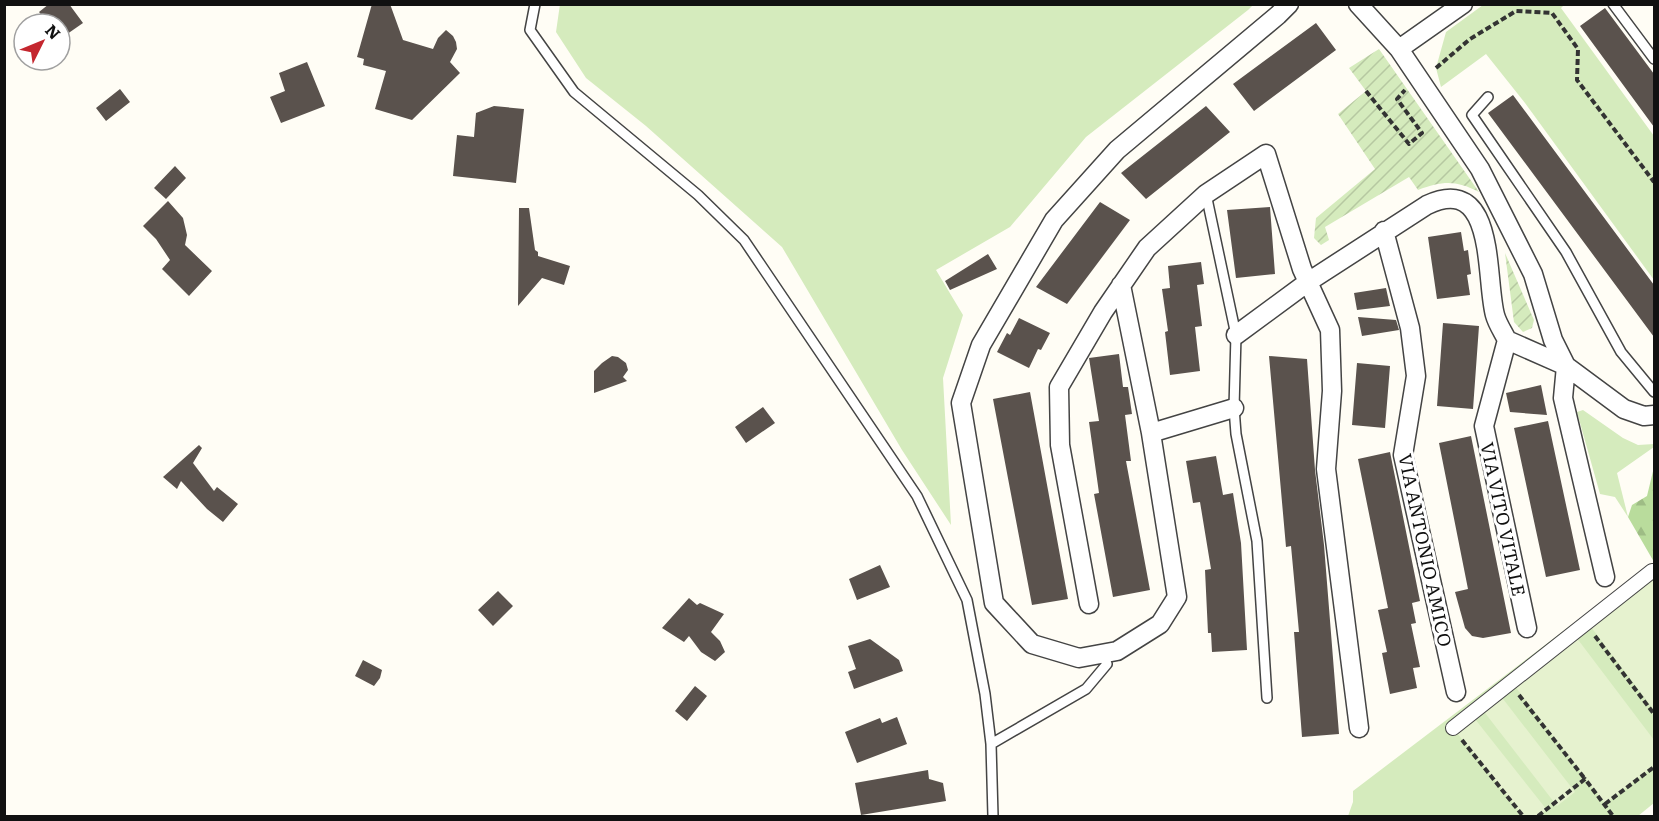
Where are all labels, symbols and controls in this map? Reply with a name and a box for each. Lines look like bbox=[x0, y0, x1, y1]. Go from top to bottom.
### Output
north arrow bbox=[12, 12, 72, 72]
text: N bbox=[40, 18, 67, 44]
street label: VIA VITO VITALE bbox=[1474, 439, 1534, 599]
street label: VIA ANTONIO AMICO bbox=[1392, 451, 1460, 649]

